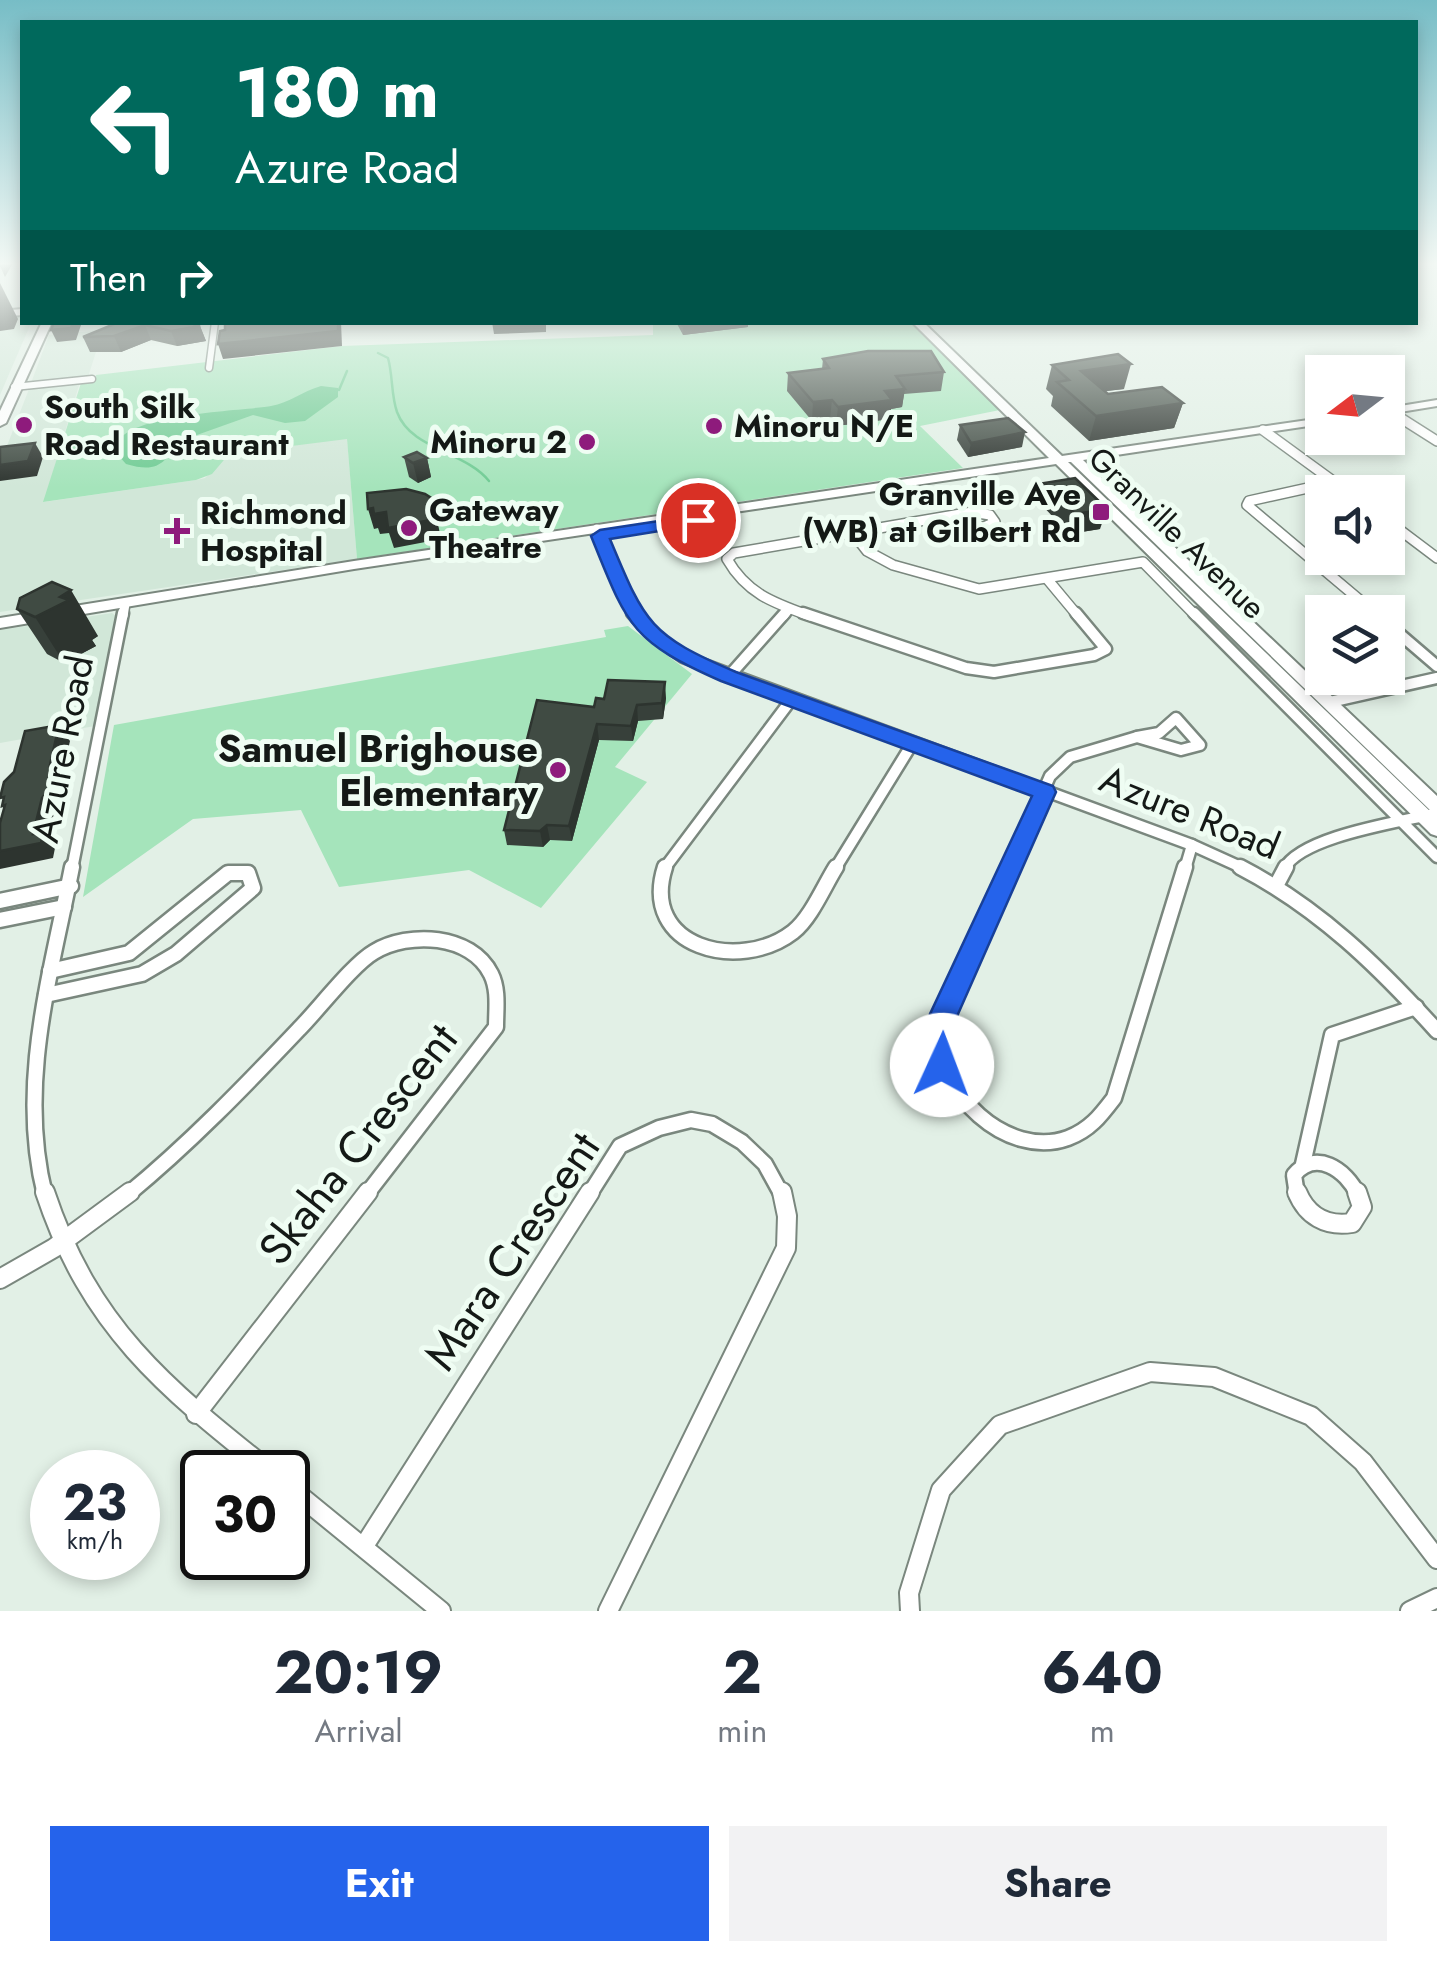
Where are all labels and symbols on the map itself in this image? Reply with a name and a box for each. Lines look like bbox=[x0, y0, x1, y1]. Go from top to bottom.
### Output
north arrow bbox=[1305, 355, 1405, 455]
place label: South Silk Road Restaurant bbox=[44, 384, 289, 467]
place label: Minoru N/E bbox=[734, 403, 914, 449]
marker: South Silk Road Restaurant bbox=[13, 414, 35, 436]
marker: Minoru N/E bbox=[703, 415, 725, 437]
place label: Minoru 2 bbox=[430, 419, 567, 465]
marker: Minoru 2 bbox=[576, 431, 598, 453]
street label: Granville Avenue bbox=[1078, 436, 1276, 630]
place label: Granville Ave (WB) at Gilbert Rd bbox=[802, 471, 1081, 554]
pin bbox=[656, 478, 741, 563]
place label: Gateway Theatre bbox=[429, 487, 559, 570]
place label: Richmond Hospital bbox=[200, 490, 347, 573]
marker: Granville Ave (WB) at Gilbert Rd bbox=[1090, 501, 1112, 523]
marker: Gateway Theatre bbox=[398, 517, 420, 539]
marker: Richmond Hospital bbox=[164, 518, 190, 544]
street label: Azure Road bbox=[17, 651, 107, 847]
place label: Samuel Brighouse Elementary bbox=[218, 721, 539, 820]
street label: Azure Road bbox=[1092, 751, 1288, 873]
marker: Samuel Brighouse Elementary bbox=[547, 759, 569, 781]
street label: Skaha Crescent bbox=[243, 1009, 473, 1279]
position arrow bbox=[890, 1013, 994, 1117]
street label: Mara Crescent bbox=[408, 1119, 616, 1383]
speed limit sign: 30 bbox=[180, 1450, 310, 1580]

